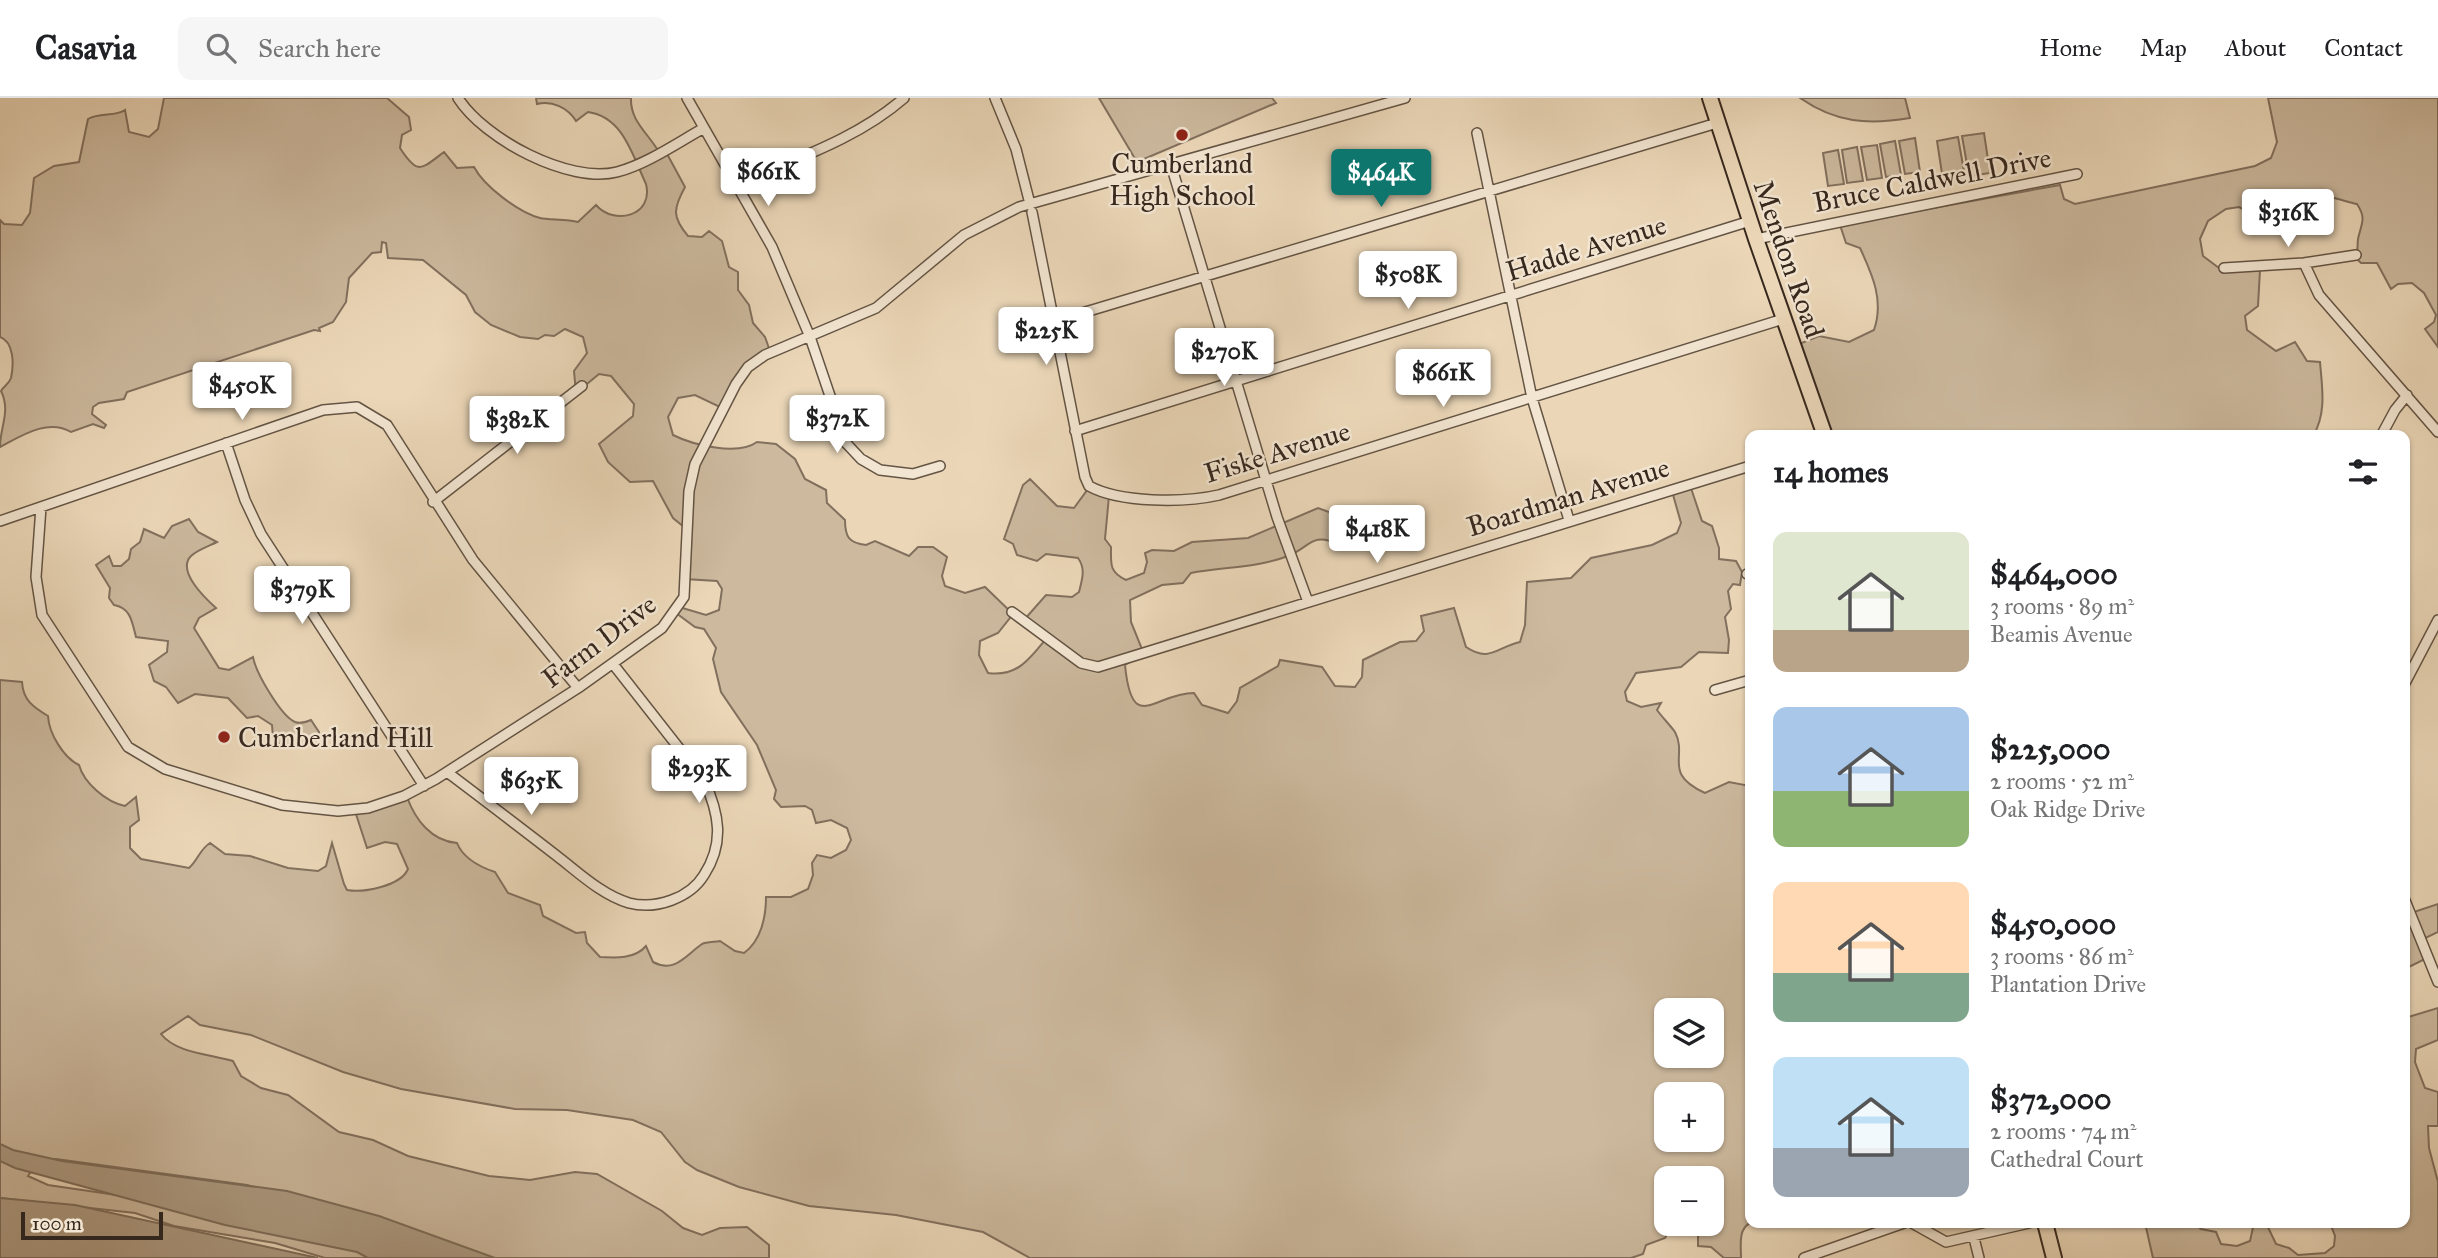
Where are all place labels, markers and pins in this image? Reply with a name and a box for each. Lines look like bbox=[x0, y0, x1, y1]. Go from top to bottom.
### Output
marker: Cumberland High School bbox=[1174, 127, 1190, 143]
place label: Cumberland High School bbox=[1109, 146, 1255, 213]
pin: $661K bbox=[719, 148, 817, 208]
pin: $464K bbox=[1332, 150, 1430, 209]
pin: $316K bbox=[2239, 190, 2337, 249]
pin: $508K bbox=[1359, 252, 1457, 311]
pin: $225K bbox=[997, 308, 1095, 367]
pin: $270K bbox=[1175, 328, 1273, 388]
pin: $661K bbox=[1394, 350, 1492, 409]
pin: $450K bbox=[193, 362, 291, 422]
pin: $382K bbox=[468, 396, 566, 456]
pin: $372K bbox=[788, 396, 886, 455]
pin: $418K bbox=[1328, 505, 1426, 565]
pin: $379K bbox=[253, 566, 351, 626]
place label: Cumberland Hill bbox=[238, 720, 433, 755]
marker: Cumberland Hill bbox=[216, 729, 232, 745]
pin: $293K bbox=[650, 746, 748, 805]
pin: $635K bbox=[482, 758, 580, 817]

